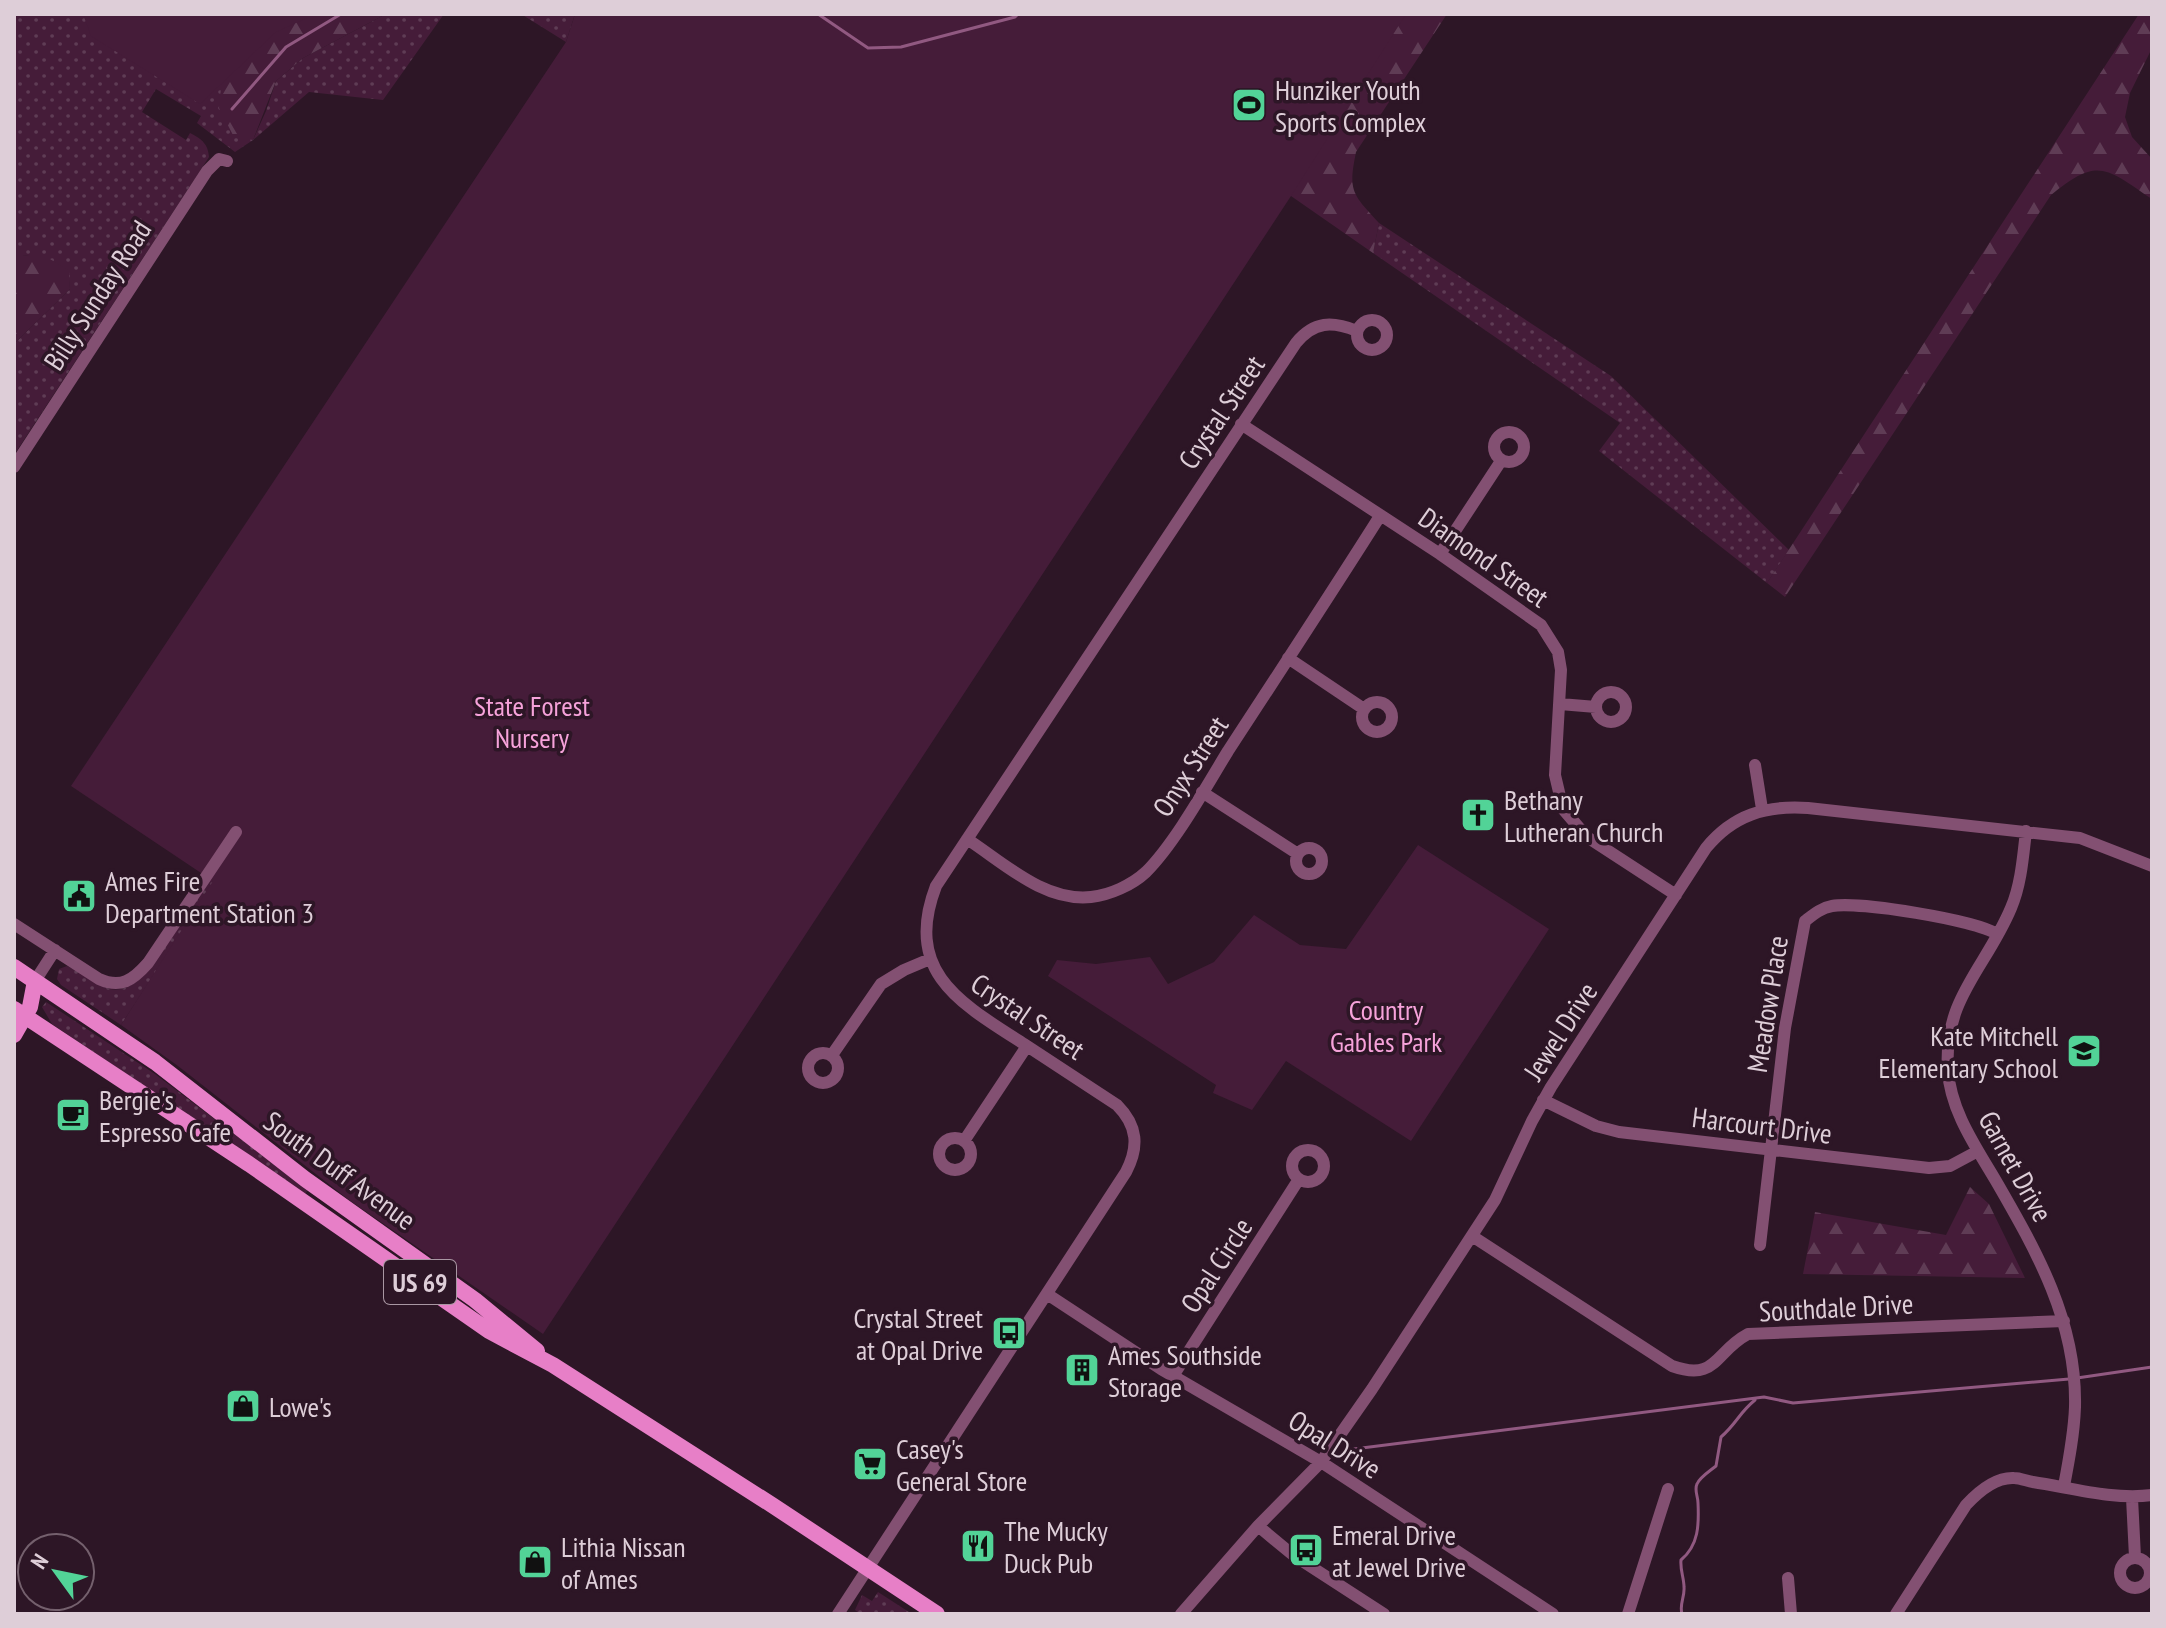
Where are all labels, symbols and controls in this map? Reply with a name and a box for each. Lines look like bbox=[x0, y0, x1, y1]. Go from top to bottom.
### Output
place label: Hunziker Youth Sports Complex bbox=[1275, 71, 1426, 140]
sports icon: Hunziker Youth Sports Complex bbox=[1230, 86, 1268, 124]
street label: Billy Sunday Road bbox=[35, 213, 159, 377]
street label: Crystal Street bbox=[1169, 348, 1273, 476]
street label: Diamond Street bbox=[1412, 499, 1557, 616]
park label: State Forest Nursery bbox=[474, 687, 590, 756]
street label: Onyx Street bbox=[1144, 708, 1236, 823]
place label: Bethany Lutheran Church bbox=[1504, 781, 1663, 850]
church icon: Bethany Lutheran Church bbox=[1459, 796, 1497, 834]
place label: Ames Fire Department Station 3 bbox=[105, 862, 314, 931]
public building icon: Ames Fire Department Station 3 bbox=[60, 877, 98, 915]
street label: Meadow Place bbox=[1738, 933, 1796, 1075]
street label: Crystal Street bbox=[964, 964, 1092, 1068]
street label: Jewel Drive bbox=[1514, 975, 1605, 1088]
park label: Country Gables Park bbox=[1330, 991, 1442, 1060]
place label: Kate Mitchell Elementary School bbox=[1879, 1017, 2058, 1086]
school or university icon: Kate Mitchell Elementary School bbox=[2065, 1032, 2103, 1070]
place label: Bergie's Espresso Cafe bbox=[99, 1081, 231, 1150]
cafe icon: Bergie's Espresso Cafe bbox=[54, 1096, 92, 1134]
street label: Harcourt Drive bbox=[1690, 1098, 1834, 1152]
street label: South Duff Avenue bbox=[257, 1102, 423, 1238]
street label: Garnet Drive bbox=[1970, 1104, 2062, 1228]
street label: Opal Circle bbox=[1172, 1211, 1260, 1319]
road number: US 69 bbox=[384, 1260, 456, 1304]
street label: Southdale Drive bbox=[1758, 1284, 1914, 1330]
place label: Crystal Street at Opal Drive bbox=[854, 1299, 983, 1368]
bus stop icon: Crystal Street at Opal Drive bbox=[990, 1314, 1028, 1352]
place label: Ames Southside Storage bbox=[1108, 1336, 1262, 1405]
building icon: Ames Southside Storage bbox=[1063, 1351, 1101, 1389]
shop icon: Lowe's bbox=[224, 1387, 262, 1425]
place label: Lowe's bbox=[269, 1388, 332, 1425]
street label: Opal Drive bbox=[1282, 1401, 1388, 1487]
place label: Casey's General Store bbox=[896, 1430, 1027, 1499]
supermarket icon: Casey's General Store bbox=[851, 1445, 889, 1483]
place label: The Mucky Duck Pub bbox=[1004, 1512, 1108, 1581]
place label: Emeral Drive at Jewel Drive bbox=[1332, 1516, 1466, 1585]
restaurant icon: The Mucky Duck Pub bbox=[959, 1527, 997, 1565]
place label: Lithia Nissan of Ames bbox=[561, 1528, 686, 1597]
bus stop icon: Emeral Drive at Jewel Drive bbox=[1287, 1531, 1325, 1569]
north arrow bbox=[16, 1532, 96, 1612]
shop icon: Lithia Nissan of Ames bbox=[516, 1543, 554, 1581]
text: N bbox=[24, 1548, 54, 1574]

